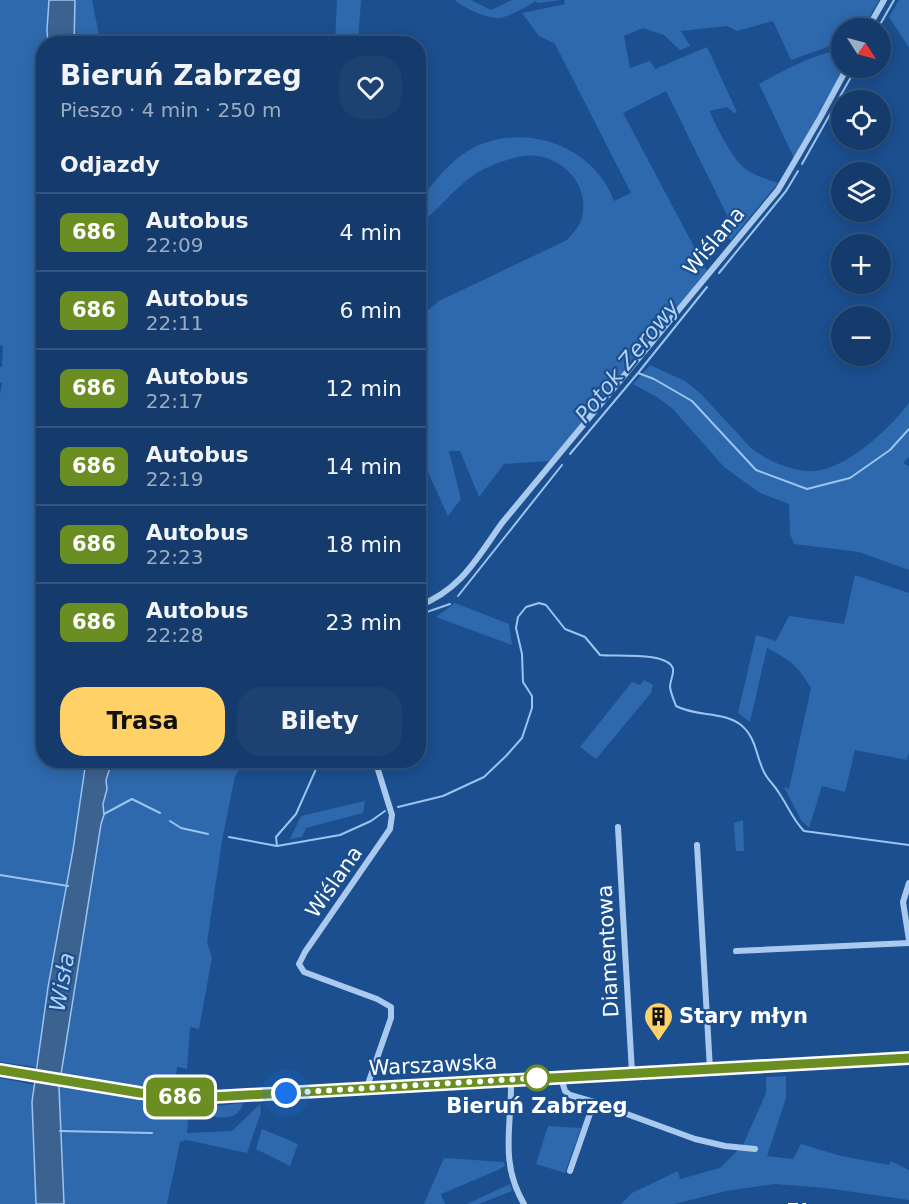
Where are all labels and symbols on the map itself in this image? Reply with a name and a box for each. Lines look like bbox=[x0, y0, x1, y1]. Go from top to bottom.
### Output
north arrow bbox=[831, 18, 891, 78]
street label: Wiślana bbox=[678, 202, 750, 280]
water label: Potok Zerowy bbox=[570, 294, 685, 427]
street label: Wiślana bbox=[301, 842, 367, 922]
street label: Diamentowa bbox=[593, 884, 623, 1018]
water label: Wisła bbox=[45, 951, 79, 1013]
building icon: Stary młyn bbox=[642, 1000, 674, 1042]
place label: Stary młyn bbox=[679, 1004, 808, 1028]
street label: Warszawska bbox=[368, 1050, 498, 1080]
marker: Bieruń Zabrzeg bbox=[524, 1065, 550, 1091]
line badge: 686 bbox=[146, 1078, 214, 1116]
your location bbox=[271, 1078, 301, 1108]
place label: Bieruń Zabrzeg bbox=[446, 1094, 628, 1118]

